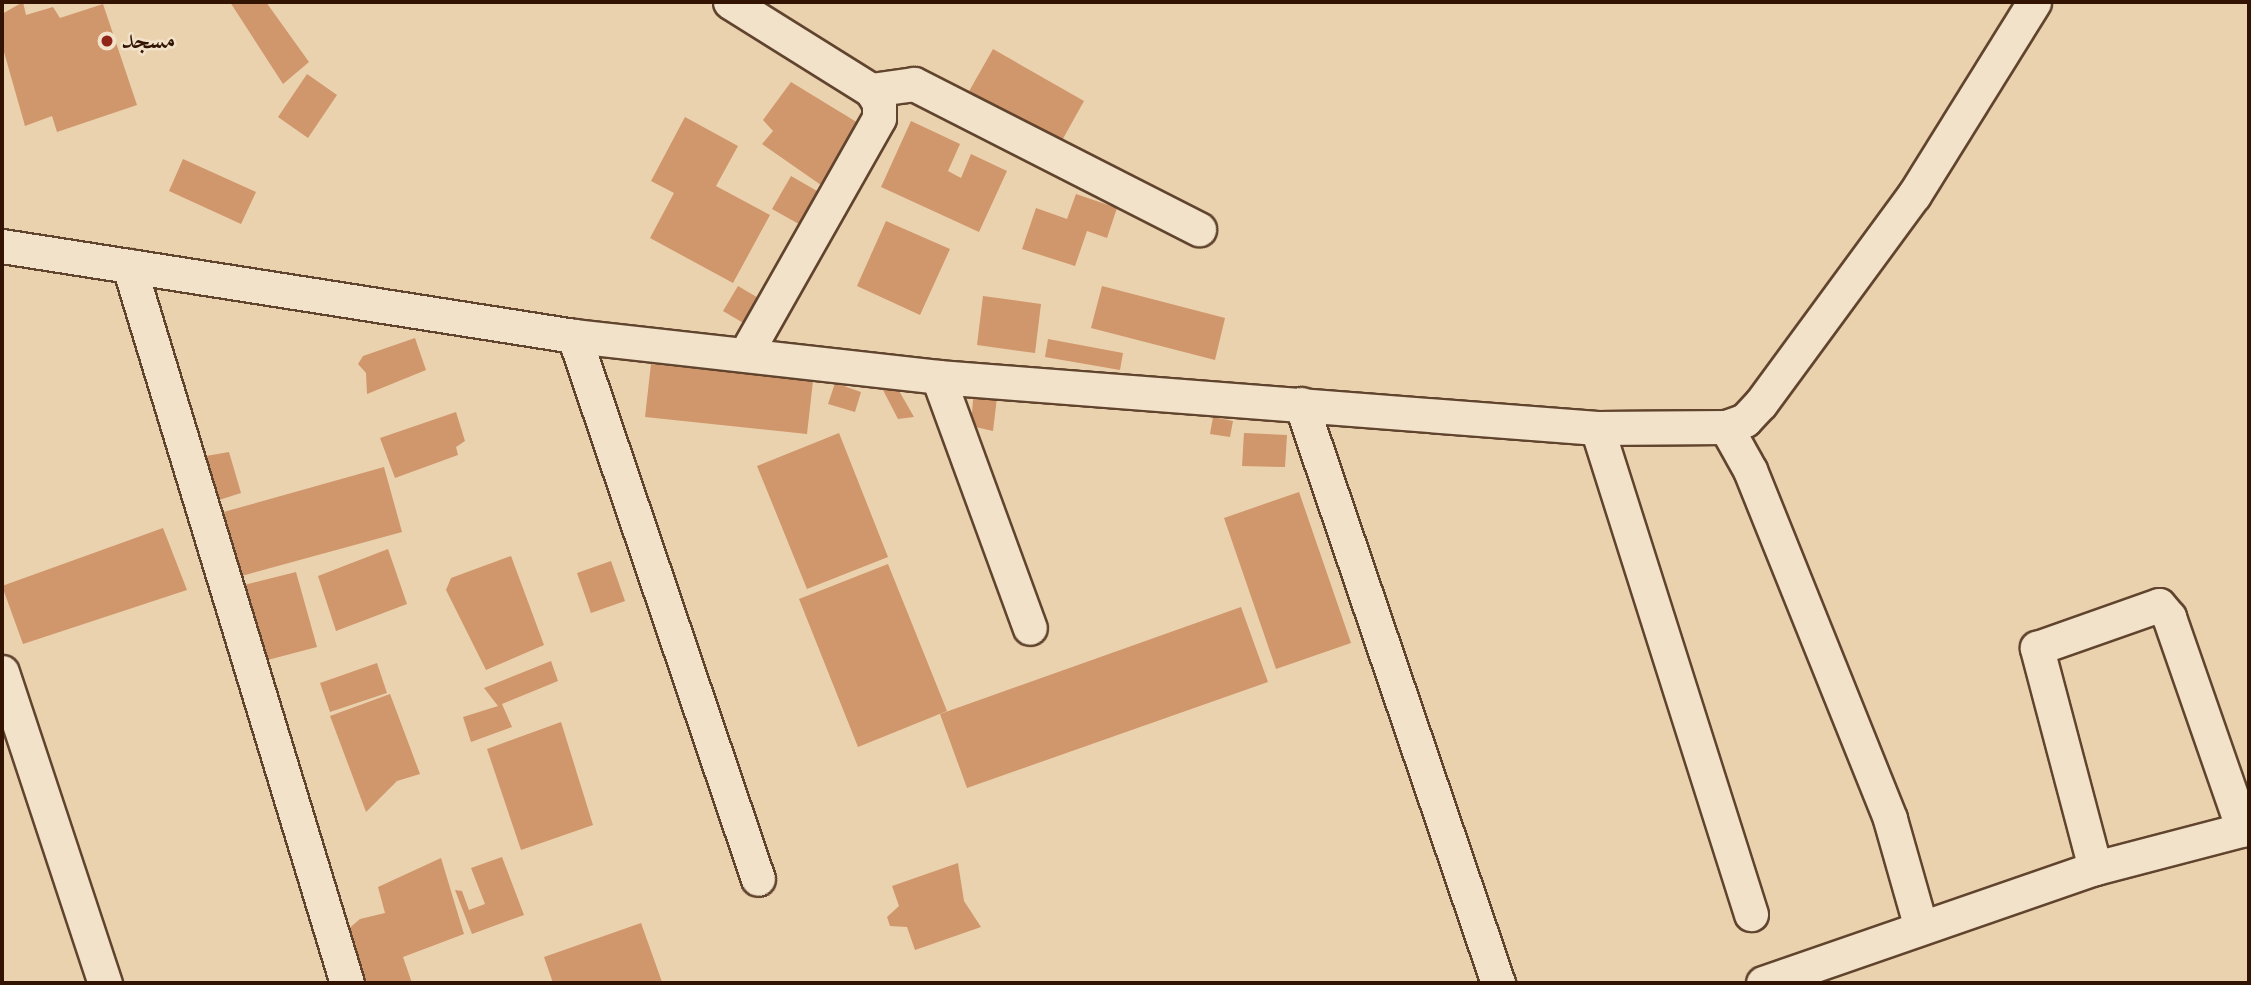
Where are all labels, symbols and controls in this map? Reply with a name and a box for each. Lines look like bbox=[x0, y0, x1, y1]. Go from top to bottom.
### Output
place label: مسجد bbox=[121, 24, 176, 58]
marker: مسجد bbox=[99, 33, 115, 49]

